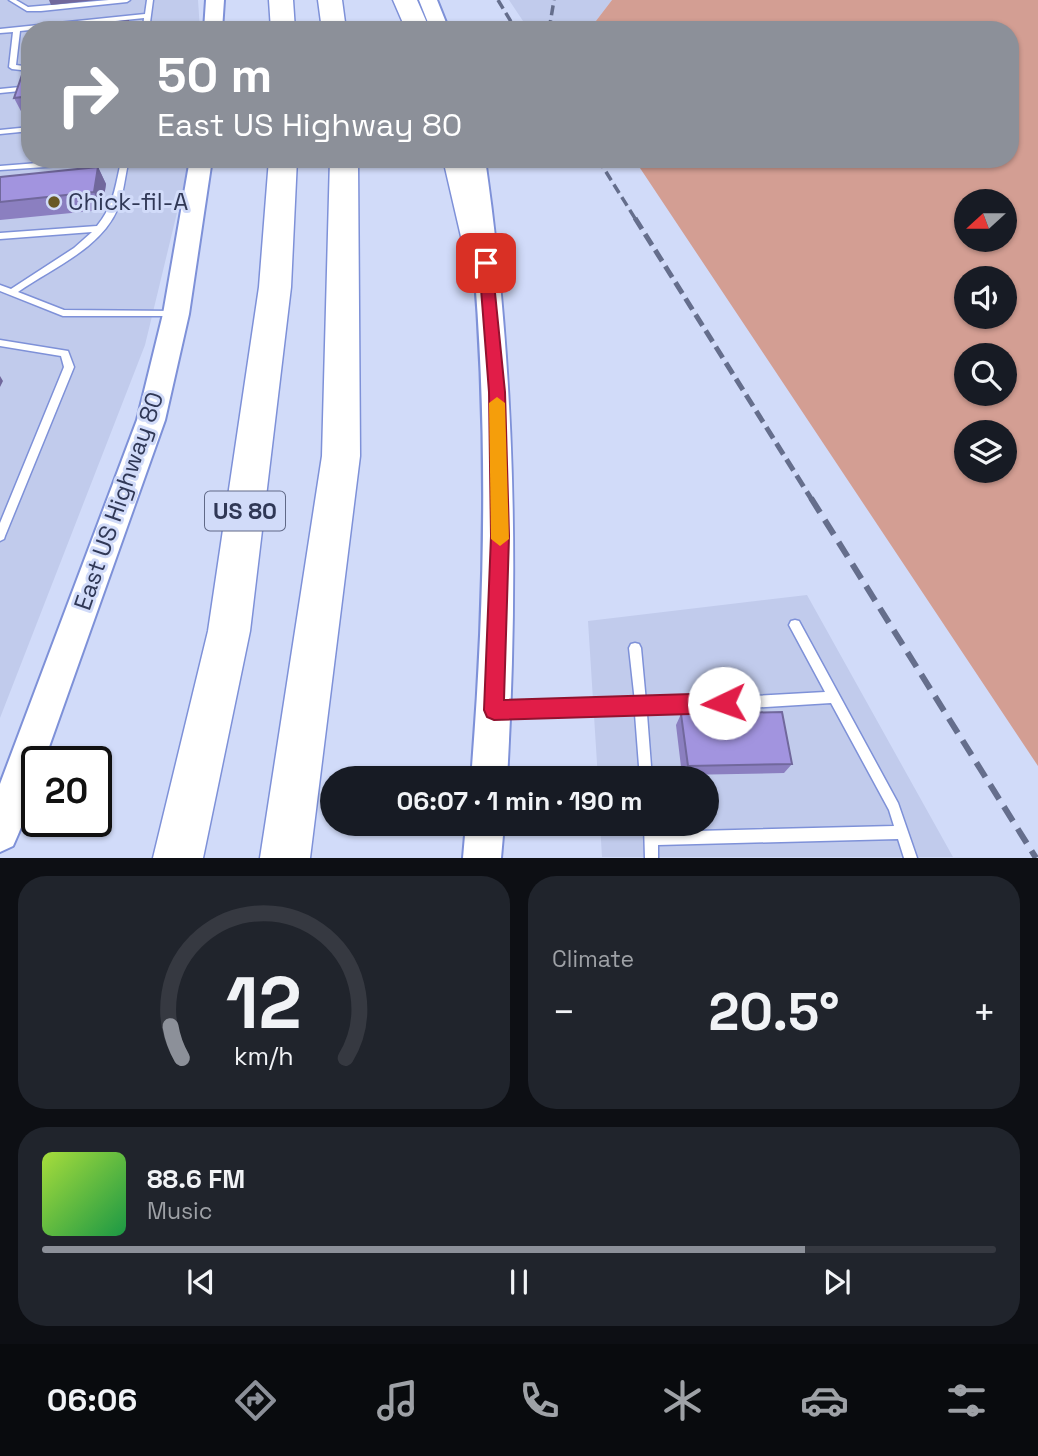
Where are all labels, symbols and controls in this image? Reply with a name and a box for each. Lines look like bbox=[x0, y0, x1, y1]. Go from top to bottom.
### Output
text: 50 m bbox=[157, 44, 272, 106]
icon: right bbox=[42, 49, 133, 140]
text: East US Highway 80 bbox=[157, 105, 462, 145]
place label: Chick-fil-A bbox=[68, 186, 188, 217]
north arrow bbox=[954, 189, 1017, 252]
map controls bbox=[954, 189, 1017, 483]
marker: Chick-fil-A bbox=[46, 194, 62, 210]
pin bbox=[456, 233, 516, 293]
icon: arrive bbox=[467, 244, 505, 282]
button: sound bbox=[954, 266, 1017, 329]
button: search bbox=[954, 343, 1017, 406]
street label: East US Highway 80 bbox=[67, 388, 170, 614]
button: layers bbox=[954, 420, 1017, 483]
road number: US 80 bbox=[205, 491, 285, 530]
position arrow bbox=[687, 666, 761, 740]
speed limit sign: 20 bbox=[21, 746, 112, 837]
text: 06:07 · 1 min · 190 m bbox=[396, 784, 643, 818]
text: Climate bbox=[552, 944, 634, 974]
text: 12 bbox=[226, 957, 302, 1050]
text: 20.5° bbox=[708, 979, 840, 1045]
text: − bbox=[552, 988, 576, 1036]
text: + bbox=[972, 988, 996, 1036]
text: km/h bbox=[234, 1040, 294, 1072]
text: 88.6 FM bbox=[147, 1162, 245, 1196]
text: Music bbox=[147, 1196, 212, 1226]
icon: previous bbox=[182, 1263, 220, 1301]
icon: pause bbox=[500, 1263, 538, 1301]
icon: next bbox=[818, 1263, 856, 1301]
icon: directions bbox=[231, 1376, 280, 1425]
icon: music bbox=[373, 1376, 422, 1425]
icon: phone bbox=[515, 1376, 564, 1425]
icon: climate bbox=[658, 1376, 707, 1425]
icon: car bbox=[800, 1376, 849, 1425]
icon: filters bbox=[942, 1376, 991, 1425]
text: 06:06 bbox=[47, 1380, 137, 1420]

